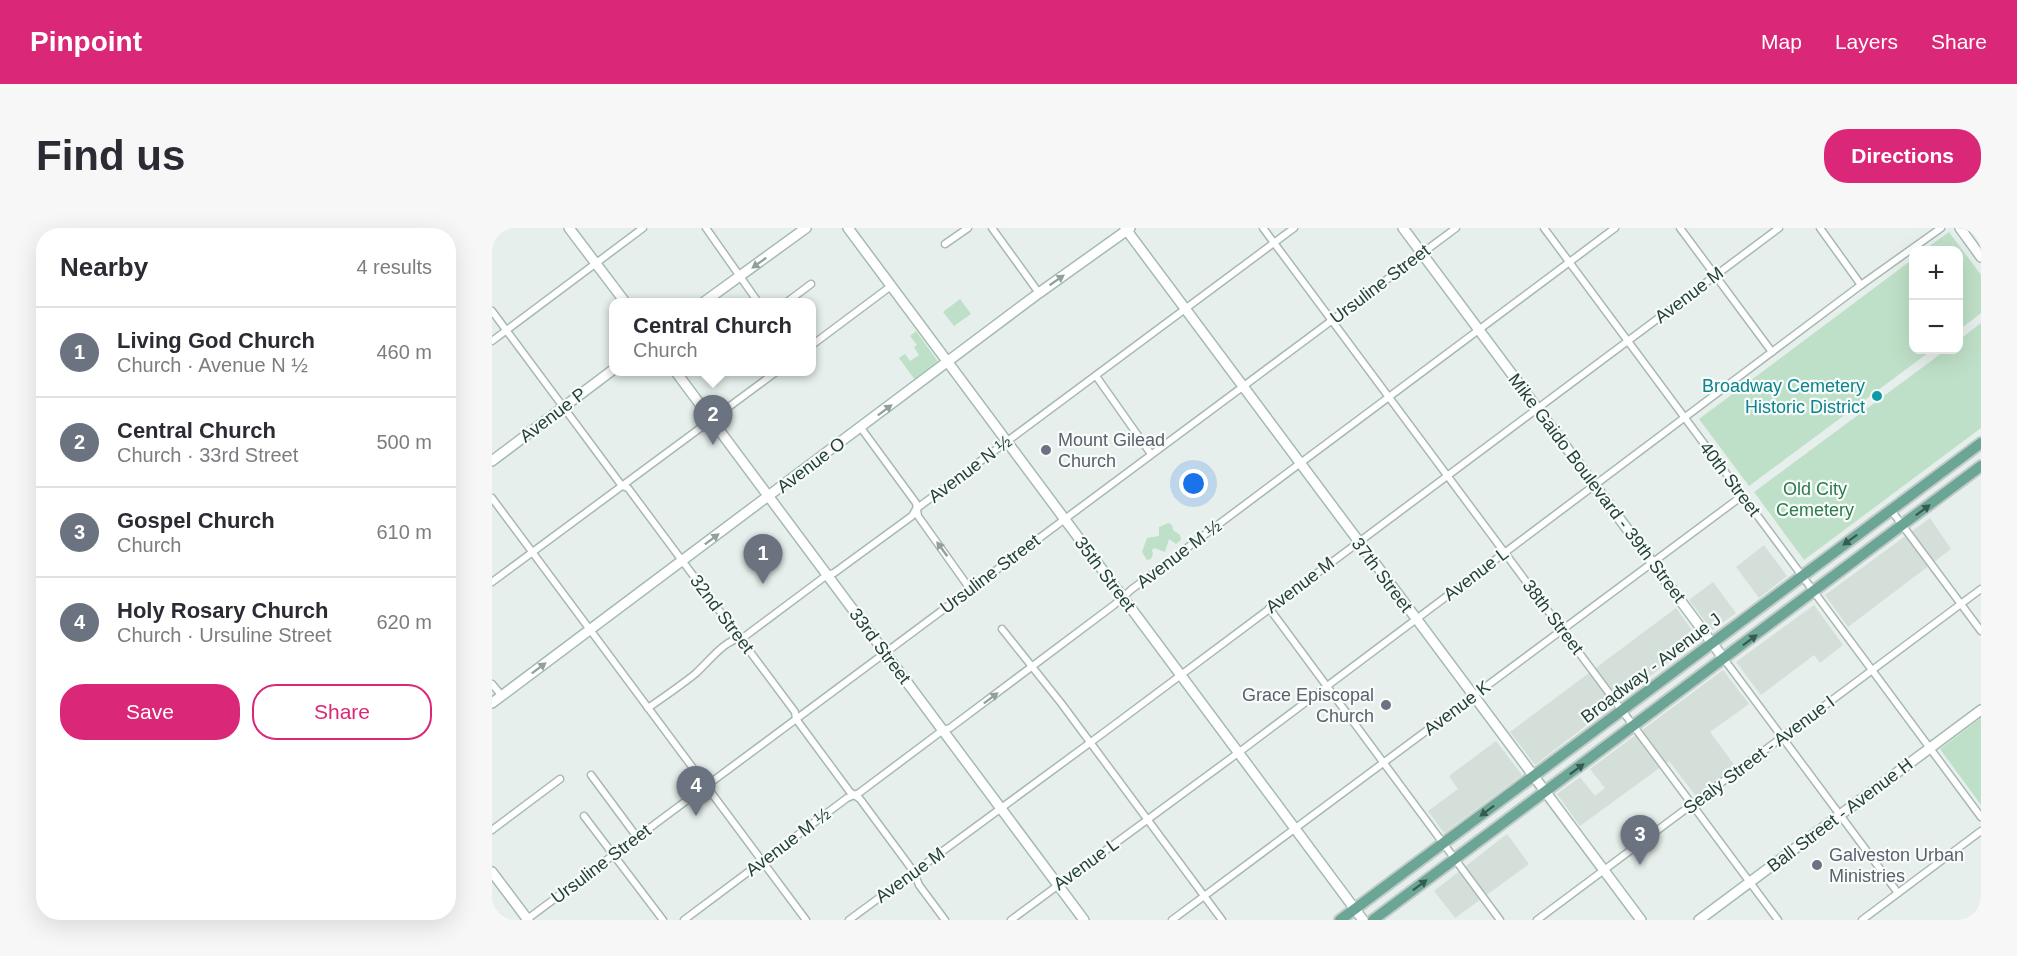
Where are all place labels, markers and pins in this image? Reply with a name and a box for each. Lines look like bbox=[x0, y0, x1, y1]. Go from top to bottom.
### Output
place label: Broadway Cemetery Historic District bbox=[1702, 376, 1865, 417]
marker: Broadway Cemetery Historic District bbox=[1870, 389, 1884, 403]
pin: 2 bbox=[694, 396, 732, 445]
place label: Mount Gilead Church bbox=[1058, 430, 1165, 471]
marker: Mount Gilead Church bbox=[1039, 443, 1053, 457]
pin: 1 bbox=[744, 534, 782, 584]
place label: Grace Episcopal Church bbox=[1242, 685, 1374, 726]
marker: Grace Episcopal Church bbox=[1379, 698, 1393, 712]
pin: 4 bbox=[676, 766, 716, 816]
pin: 3 bbox=[1620, 816, 1660, 865]
place label: Galveston Urban Ministries bbox=[1829, 845, 1964, 886]
marker: Galveston Urban Ministries bbox=[1810, 858, 1824, 872]

